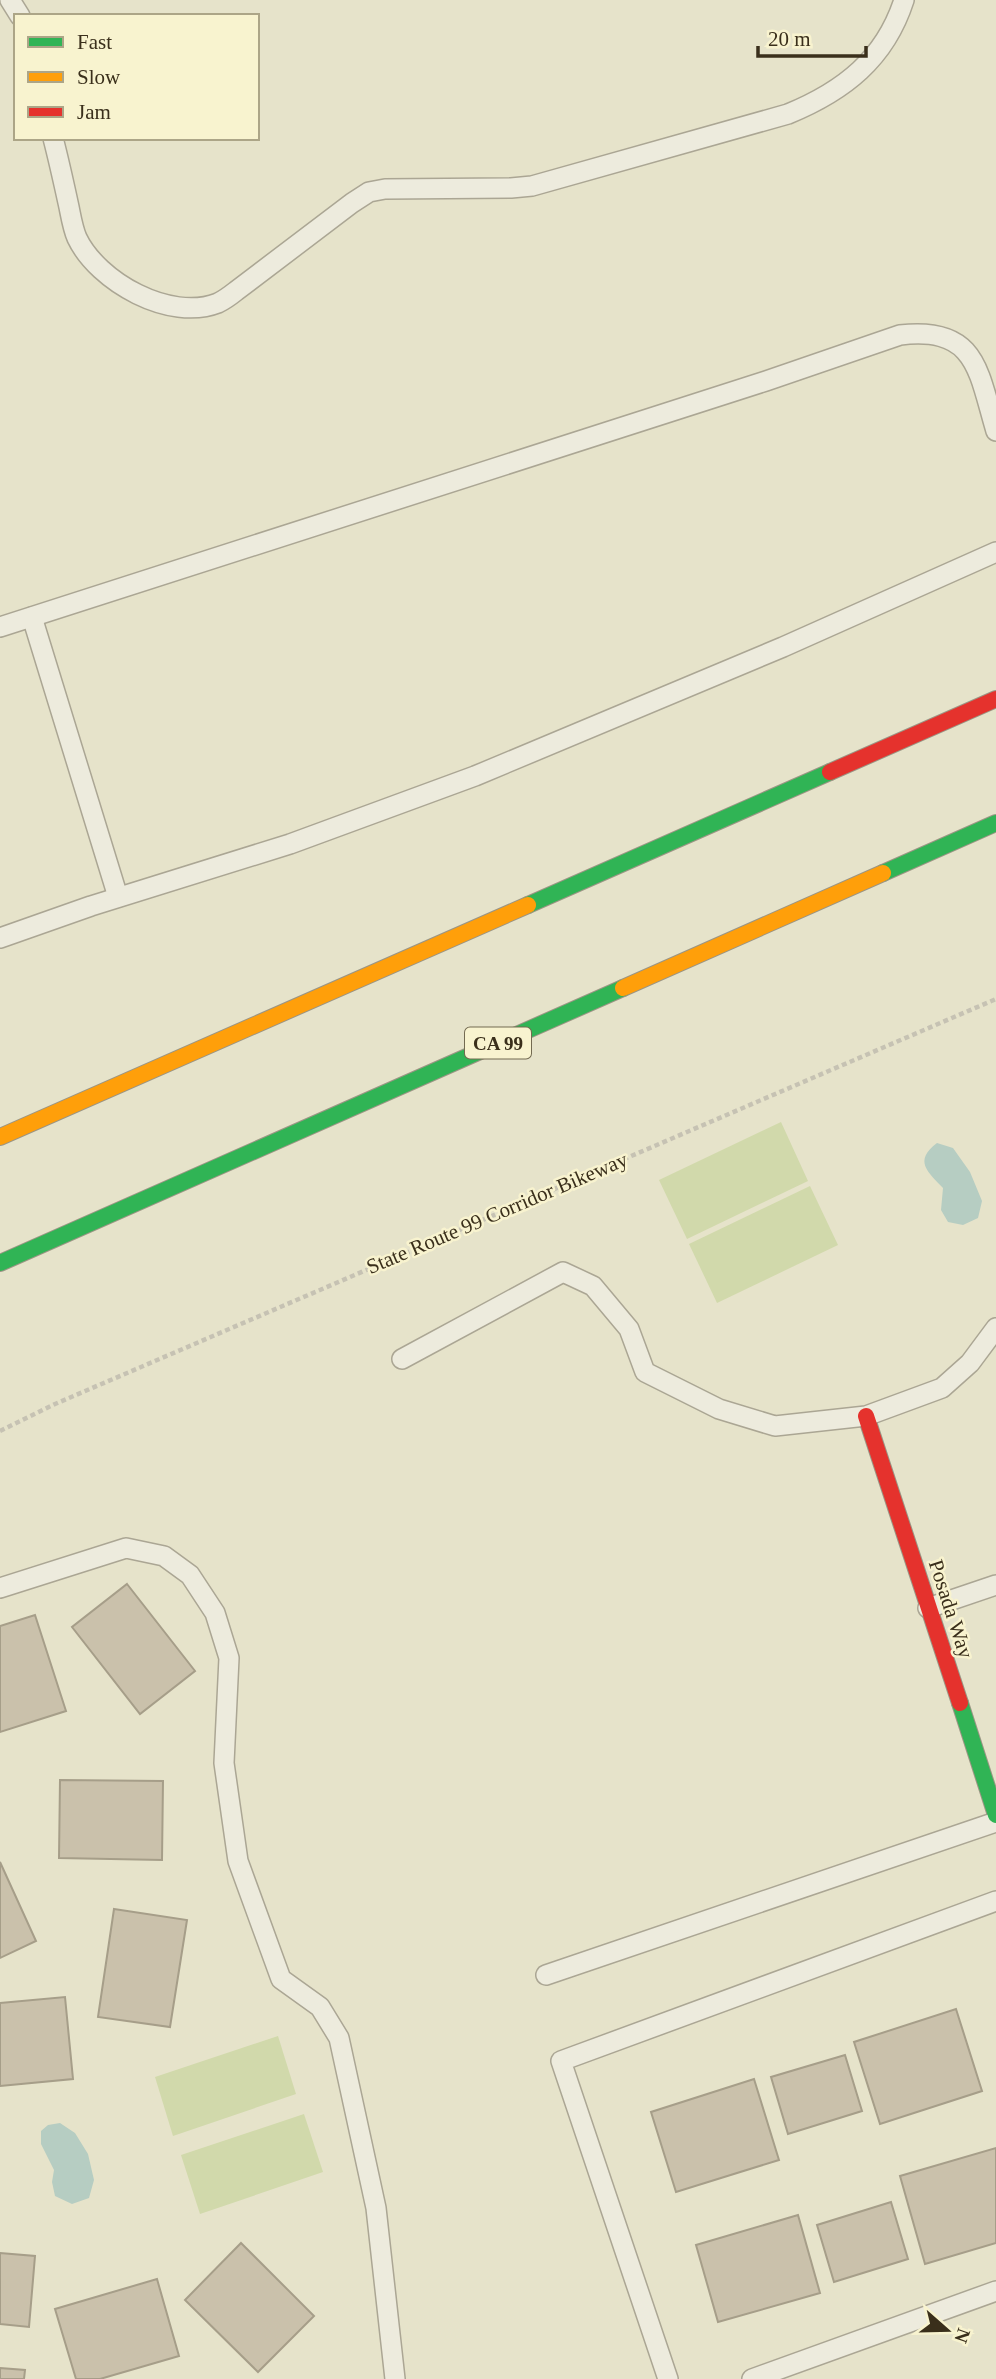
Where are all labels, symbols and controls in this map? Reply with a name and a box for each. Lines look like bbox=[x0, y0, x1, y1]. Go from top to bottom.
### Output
legend bbox=[14, 14, 259, 140]
scale bar bbox=[758, 14, 866, 58]
text: 20 m bbox=[768, 27, 811, 51]
text: Fast bbox=[77, 30, 112, 54]
text: Slow bbox=[77, 65, 121, 89]
text: Jam bbox=[77, 100, 111, 124]
road number: CA 99 bbox=[465, 1028, 531, 1058]
street label: State Route 99 Corridor Bikeway bbox=[363, 1147, 632, 1279]
street label: Posada Way bbox=[924, 1557, 978, 1662]
north arrow bbox=[912, 2295, 982, 2365]
text: N bbox=[950, 2326, 975, 2346]

